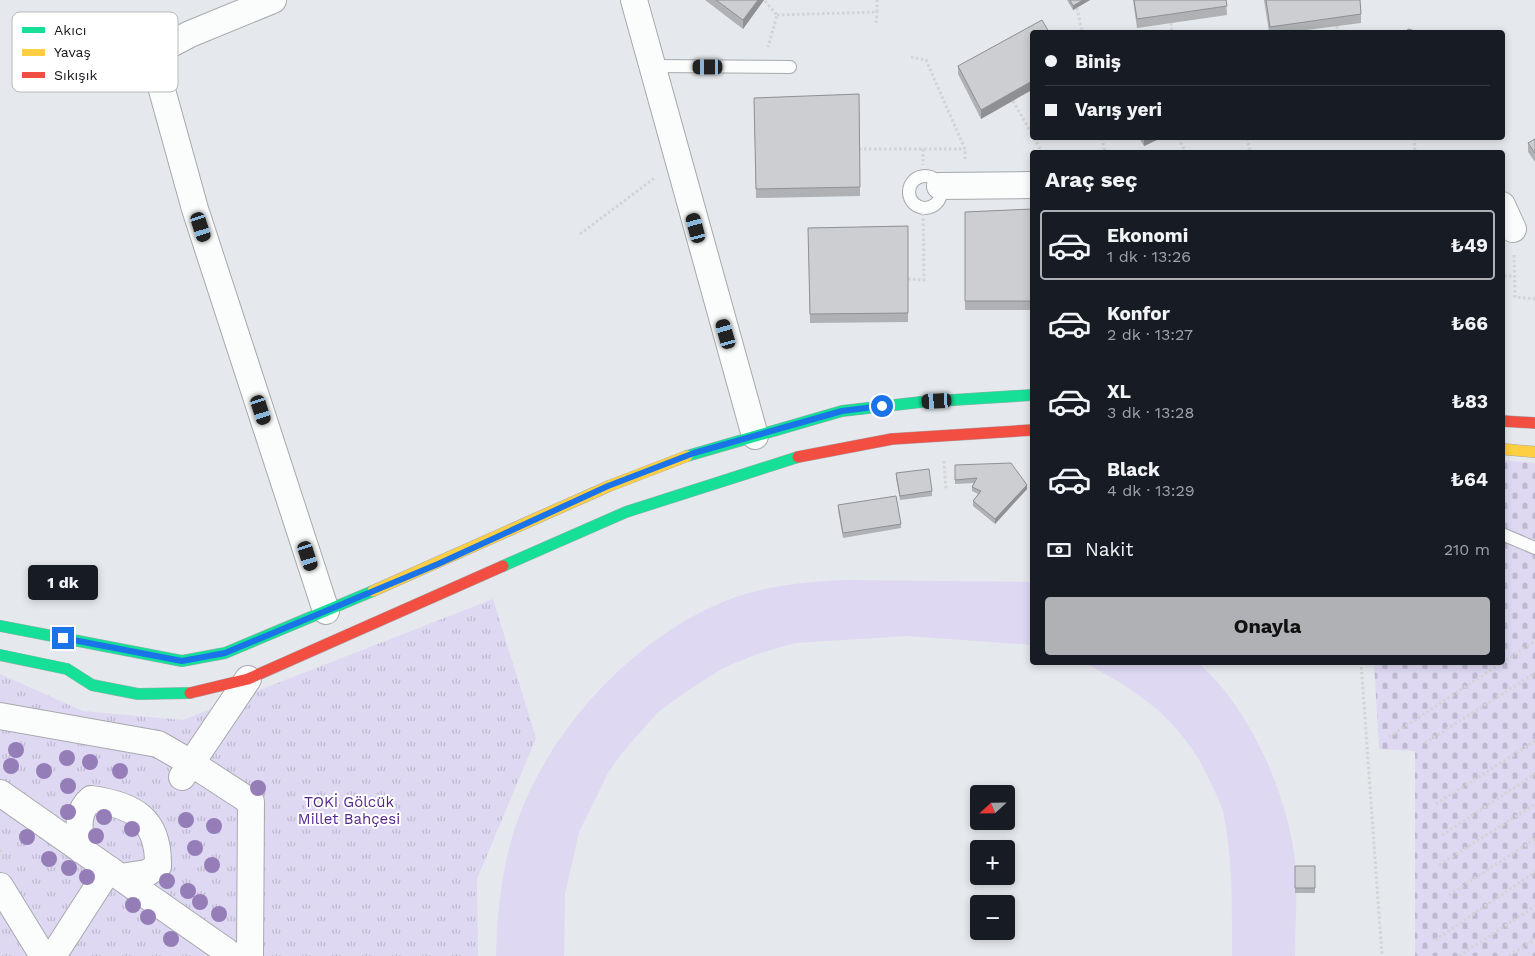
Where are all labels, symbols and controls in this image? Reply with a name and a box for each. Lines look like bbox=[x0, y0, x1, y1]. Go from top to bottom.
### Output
legend bbox=[12, 12, 178, 92]
text: Akıcı bbox=[54, 22, 86, 38]
text: Yavaş bbox=[54, 44, 91, 60]
text: Biniş bbox=[1075, 50, 1121, 73]
car bbox=[693, 60, 723, 75]
text: Sıkışık bbox=[54, 67, 97, 83]
text: Varış yeri bbox=[1075, 98, 1162, 121]
text: Araç seç bbox=[1045, 167, 1138, 192]
car bbox=[189, 210, 212, 244]
car bbox=[684, 212, 707, 244]
icon: car bbox=[1047, 223, 1092, 268]
text: Ekonomi bbox=[1107, 224, 1188, 247]
text: ₺49 bbox=[1451, 234, 1488, 257]
text: 1 dk · 13:26 bbox=[1107, 247, 1191, 266]
icon: car bbox=[1047, 301, 1092, 346]
text: Konfor bbox=[1107, 302, 1170, 325]
text: ₺66 bbox=[1451, 312, 1488, 335]
car bbox=[714, 318, 737, 350]
text: 2 dk · 13:27 bbox=[1107, 325, 1193, 344]
icon: car bbox=[1047, 379, 1092, 424]
text: XL bbox=[1107, 380, 1131, 403]
text: ₺83 bbox=[1452, 390, 1488, 413]
car bbox=[249, 393, 272, 427]
car bbox=[921, 393, 952, 409]
route start bbox=[871, 395, 893, 417]
text: 3 dk · 13:28 bbox=[1107, 403, 1194, 422]
icon: car bbox=[1047, 457, 1092, 502]
text: Black bbox=[1107, 458, 1160, 481]
text: ₺64 bbox=[1451, 468, 1488, 491]
text: 4 dk · 13:29 bbox=[1107, 481, 1195, 500]
icon: cash bbox=[1045, 536, 1073, 564]
text: Nakit bbox=[1085, 538, 1133, 561]
car bbox=[296, 539, 319, 573]
text: 210 m bbox=[1444, 540, 1490, 559]
callout: 1 dk bbox=[28, 566, 98, 600]
text: 1 dk bbox=[47, 573, 79, 592]
button: Onayla bbox=[1045, 597, 1490, 655]
route end bbox=[52, 627, 74, 649]
north arrow bbox=[970, 785, 1015, 830]
map controls bbox=[970, 785, 1015, 940]
park label: TOKİ Gölcük Millet Bahçesi bbox=[298, 793, 400, 828]
button: + bbox=[970, 840, 1015, 885]
button: − bbox=[970, 895, 1015, 940]

